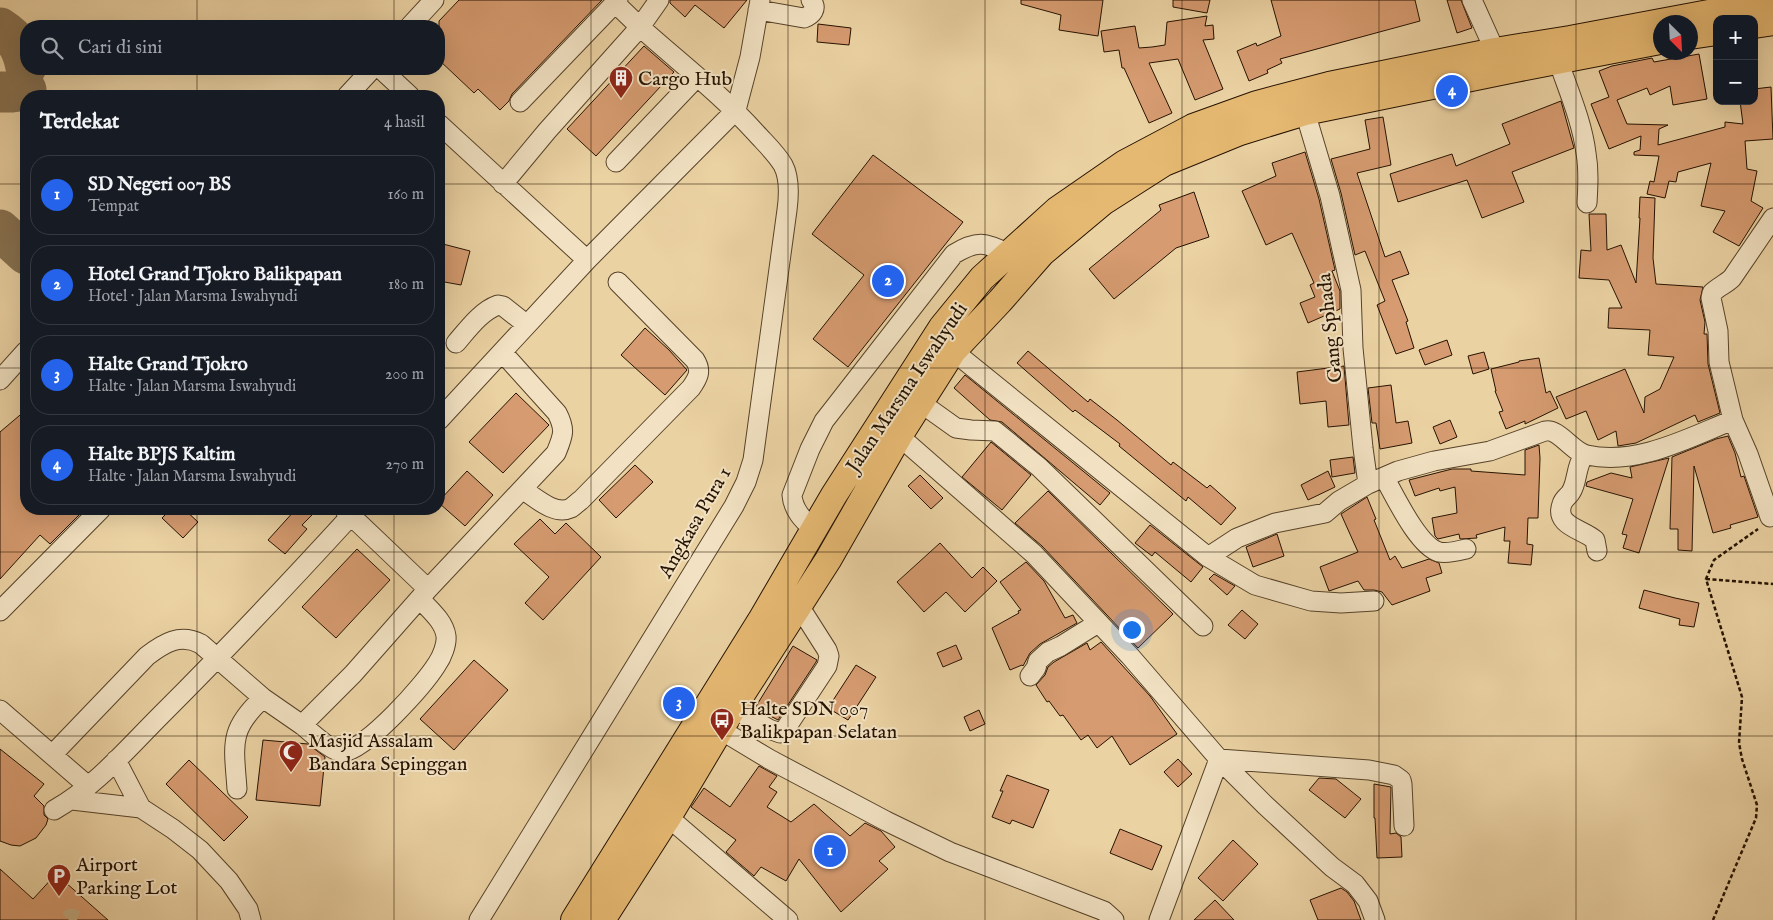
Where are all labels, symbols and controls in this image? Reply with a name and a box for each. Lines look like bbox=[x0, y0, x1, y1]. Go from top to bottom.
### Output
north arrow bbox=[1653, 15, 1698, 60]
map controls bbox=[1713, 15, 1758, 105]
button: + bbox=[1713, 15, 1758, 60]
search box bbox=[20, 20, 445, 75]
icon: search bbox=[38, 34, 66, 62]
text: Cari di sini bbox=[78, 36, 162, 60]
button: − bbox=[1713, 60, 1758, 105]
building icon: Cargo Hub bbox=[608, 65, 634, 99]
place label: Cargo Hub bbox=[638, 67, 732, 92]
pin: 4 bbox=[1436, 72, 1468, 110]
text: Terdekat bbox=[40, 109, 119, 136]
text: 4 hasil bbox=[384, 113, 425, 133]
text: SD Negeri 007 BS bbox=[88, 173, 231, 197]
text: 1 bbox=[54, 185, 60, 205]
text: 160 m bbox=[388, 185, 424, 205]
text: Tempat bbox=[88, 197, 139, 217]
pin: 2 bbox=[872, 262, 904, 300]
text: Hotel Grand Tjokro Balikpapan bbox=[88, 263, 342, 287]
street label: Gang Sphada bbox=[1312, 271, 1349, 384]
text: 2 bbox=[53, 275, 61, 295]
text: 180 m bbox=[388, 275, 424, 295]
text: Hotel · Jalan Marsma Iswahyudi bbox=[88, 287, 298, 307]
street label: Jalan Marsma Iswahyudi bbox=[840, 298, 973, 479]
text: Halte Grand Tjokro bbox=[88, 353, 248, 377]
text: 3 bbox=[54, 365, 60, 385]
text: 200 m bbox=[385, 365, 424, 385]
text: Halte · Jalan Marsma Iswahyudi bbox=[88, 377, 296, 397]
text: Halte BPJS Kaltim bbox=[88, 443, 235, 467]
text: 4 bbox=[53, 455, 61, 475]
text: 270 m bbox=[385, 455, 424, 475]
street label: Angkasa Pura 1 bbox=[653, 463, 737, 584]
text: Halte · Jalan Marsma Iswahyudi bbox=[88, 467, 296, 487]
your location bbox=[1119, 617, 1145, 643]
pin: 3 bbox=[663, 684, 695, 722]
place label: Halte SDN 007 Balikpapan Selatan bbox=[740, 697, 897, 745]
bus stop icon: Halte SDN 007 Balikpapan Selatan bbox=[709, 707, 735, 741]
place label: Masjid Assalam Bandara Sepinggan bbox=[308, 729, 468, 777]
mosque icon: Masjid Assalam Bandara Sepinggan bbox=[278, 739, 304, 773]
pin: 1 bbox=[814, 832, 846, 870]
place label: Airport Parking Lot bbox=[75, 853, 177, 901]
parking icon: Airport Parking Lot bbox=[46, 863, 72, 897]

